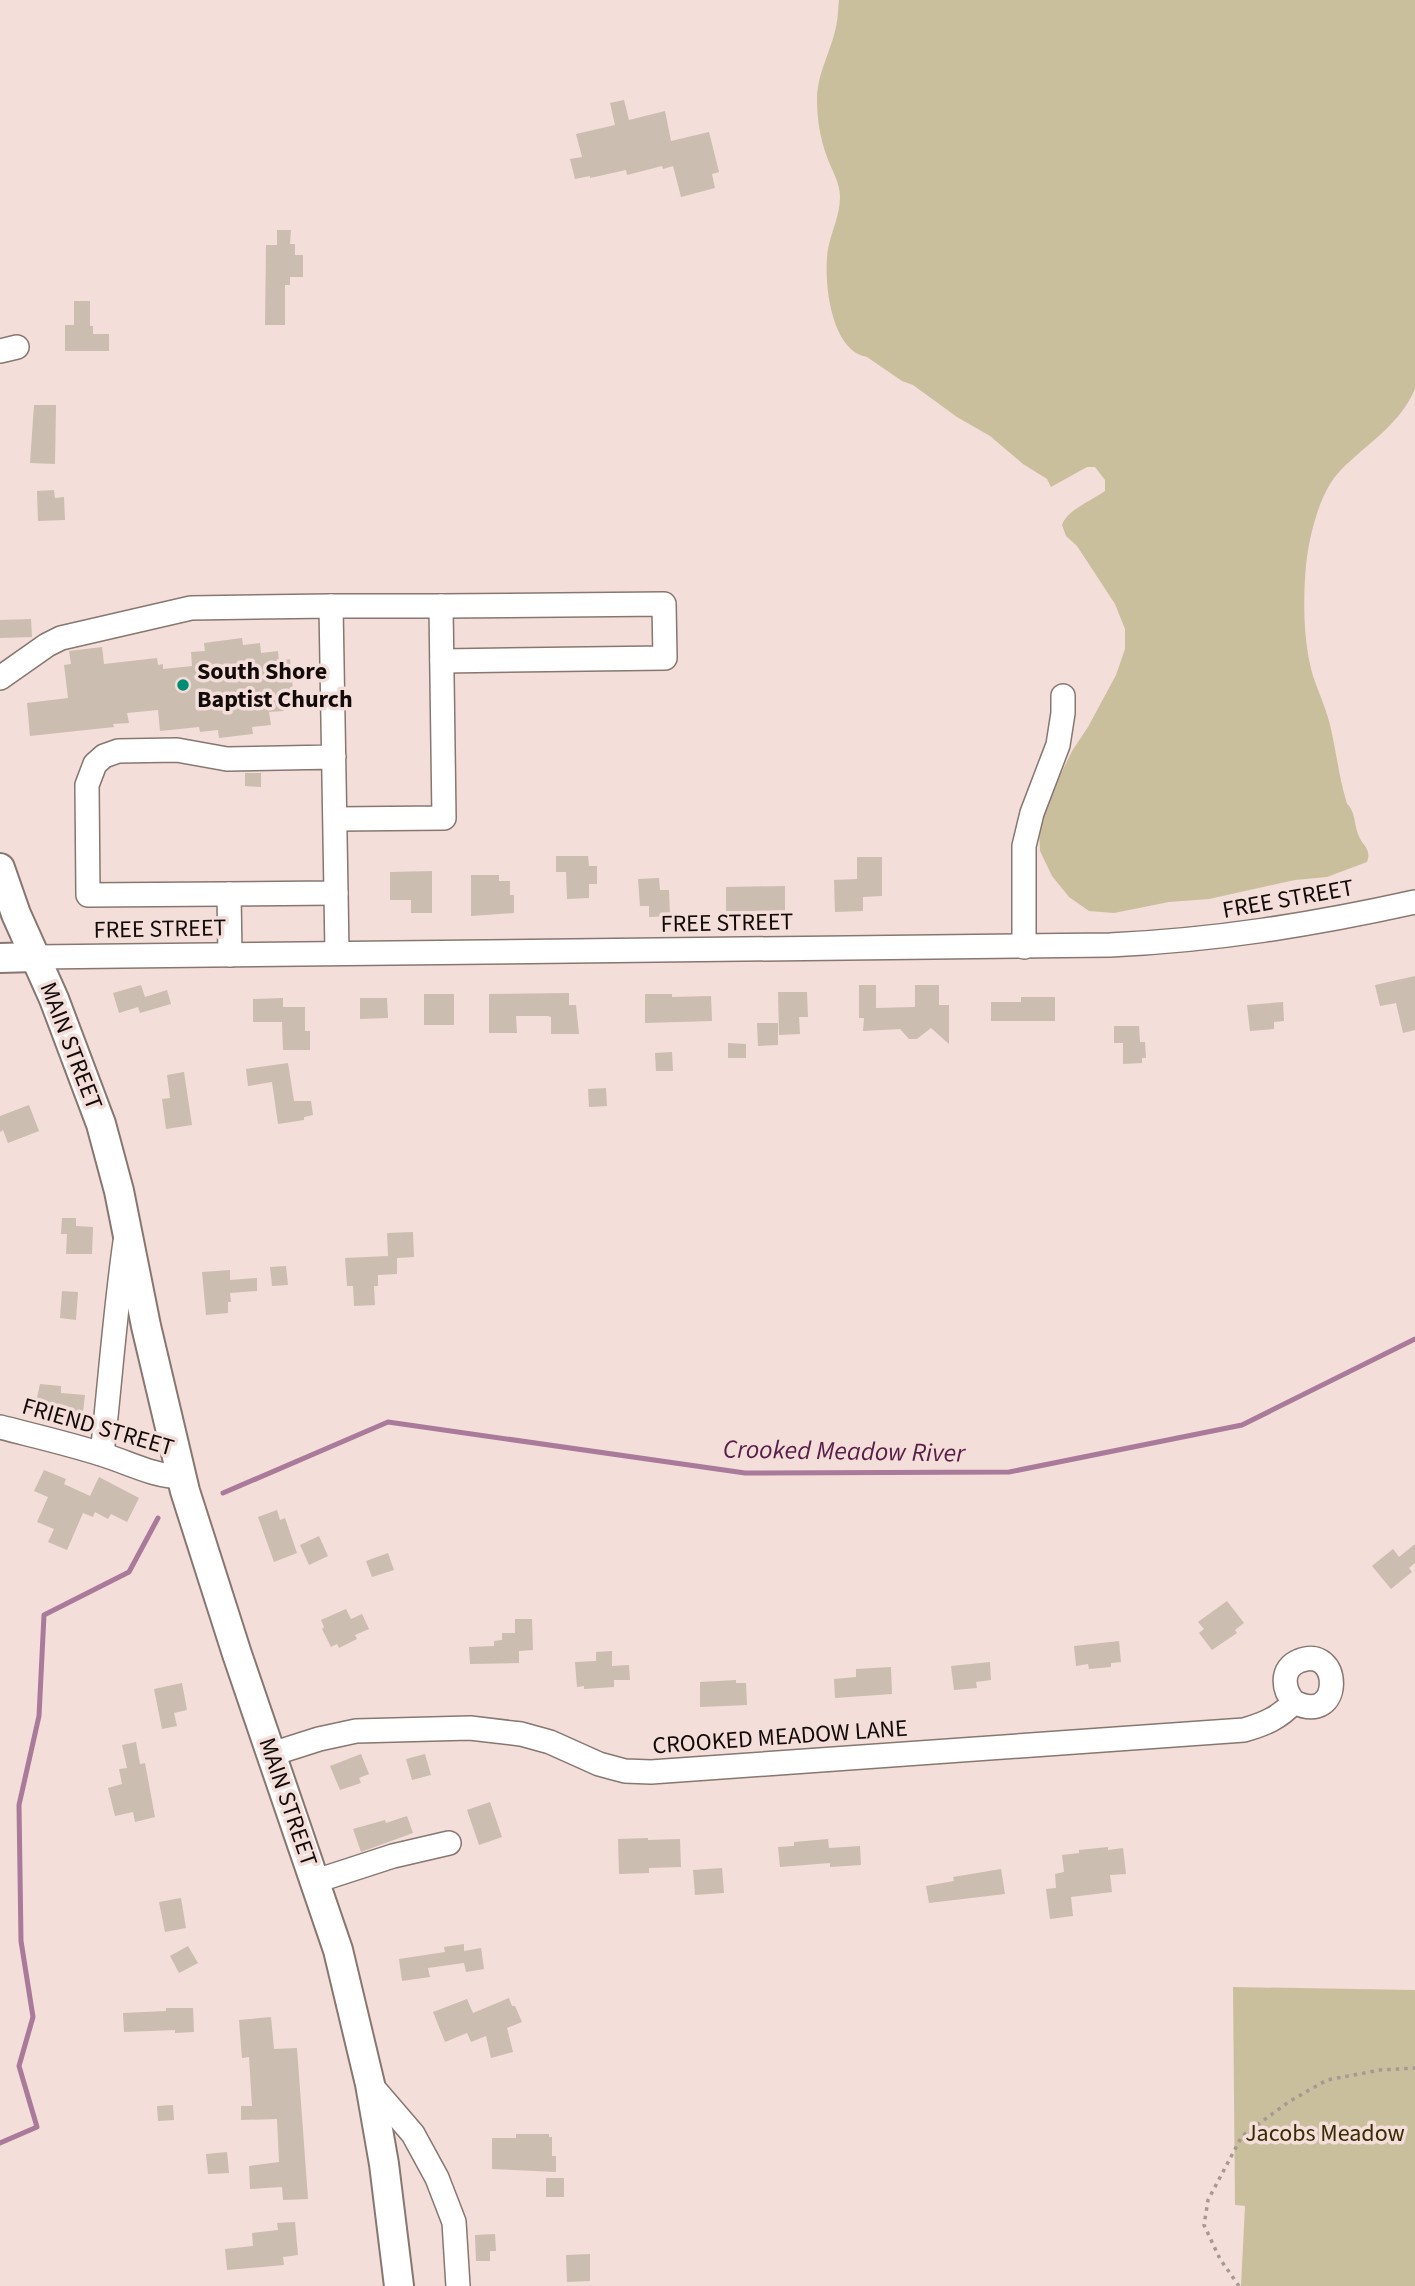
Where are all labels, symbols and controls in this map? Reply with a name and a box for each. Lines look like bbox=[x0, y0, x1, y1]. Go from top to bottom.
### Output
place label: South Shore Baptist Church bbox=[197, 654, 353, 717]
marker: South Shore Baptist Church bbox=[175, 677, 191, 693]
street label: FREE STREET bbox=[1220, 870, 1356, 928]
street label: FREE STREET bbox=[660, 904, 794, 942]
street label: FREE STREET bbox=[93, 910, 227, 948]
street label: MAIN STREET bbox=[31, 977, 111, 1115]
street label: FRIEND STREET bbox=[18, 1389, 178, 1465]
water label: Crooked Meadow River bbox=[723, 1430, 966, 1472]
street label: CROOKED MEADOW LANE bbox=[651, 1711, 909, 1763]
street label: MAIN STREET bbox=[250, 1733, 326, 1871]
park label: Jacobs Meadow bbox=[1245, 2116, 1405, 2151]

